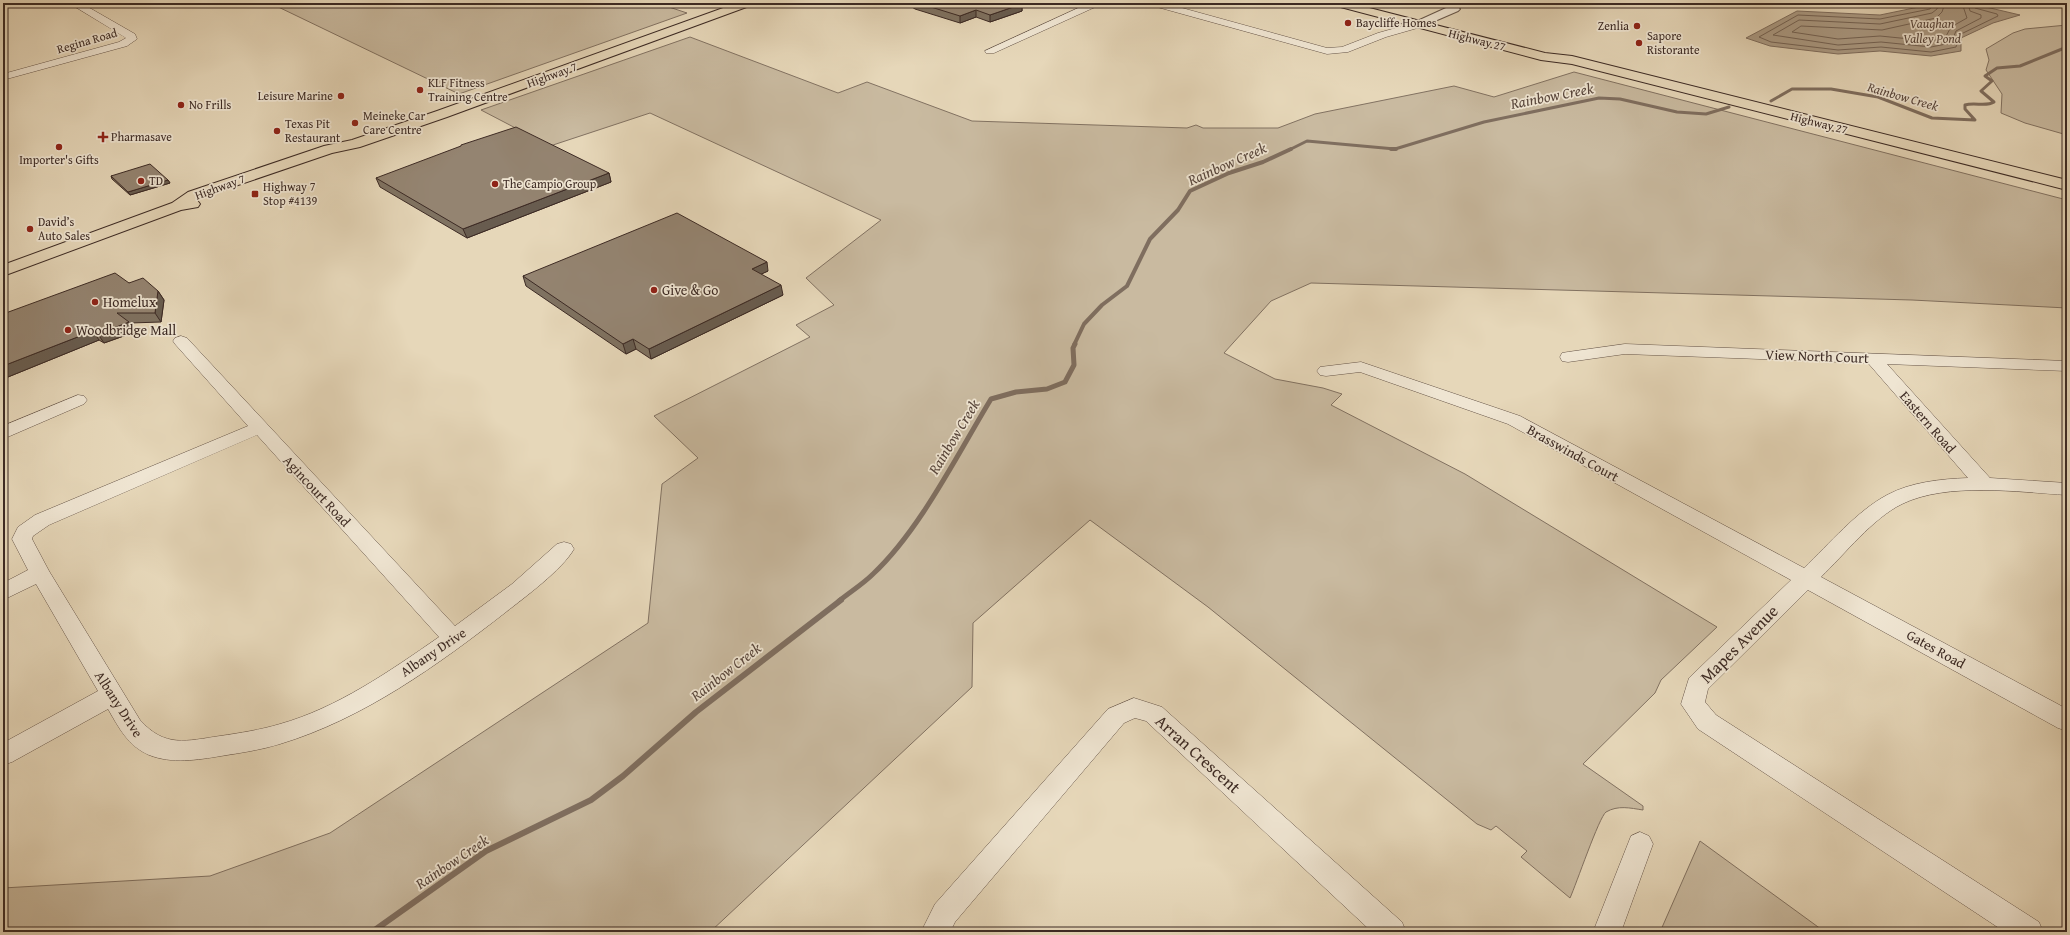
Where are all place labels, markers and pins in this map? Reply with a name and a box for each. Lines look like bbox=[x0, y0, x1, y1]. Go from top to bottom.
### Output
place label: Baycliffe Homes bbox=[1356, 14, 1437, 31]
place label: Zenlia bbox=[1598, 17, 1629, 34]
marker: Baycliffe Homes bbox=[1343, 18, 1353, 28]
marker: Zenlia bbox=[1632, 21, 1642, 31]
place label: Sapore Ristorante bbox=[1647, 27, 1700, 58]
marker: Sapore Ristorante bbox=[1634, 38, 1644, 48]
place label: KLF Fitness Training Centre bbox=[428, 74, 508, 105]
marker: KLF Fitness Training Centre bbox=[415, 85, 425, 95]
place label: Leisure Marine bbox=[258, 87, 333, 104]
marker: Leisure Marine bbox=[336, 91, 346, 101]
place label: No Frills bbox=[189, 96, 232, 113]
marker: No Frills bbox=[176, 100, 186, 110]
place label: Meineke Car Care Centre bbox=[363, 107, 426, 138]
place label: Texas Pit Restaurant bbox=[285, 115, 341, 146]
marker: Meineke Car Care Centre bbox=[350, 118, 360, 128]
marker: Texas Pit Restaurant bbox=[272, 126, 282, 136]
place label: Pharmasave bbox=[111, 128, 172, 145]
marker: Pharmasave bbox=[98, 132, 108, 142]
marker: Importer's Gifts bbox=[54, 142, 64, 152]
place label: Importer's Gifts bbox=[19, 151, 99, 168]
place label: TD bbox=[149, 172, 163, 189]
place label: The Campio Group bbox=[503, 175, 597, 192]
marker: TD bbox=[136, 176, 146, 186]
place label: Highway 7 Stop #4139 bbox=[263, 178, 317, 209]
marker: The Campio Group bbox=[490, 179, 500, 189]
marker: Highway 7 Stop #4139 bbox=[250, 189, 260, 199]
place label: David’s Auto Sales bbox=[38, 213, 90, 244]
marker: David’s Auto Sales bbox=[25, 224, 35, 234]
place label: Give & Go bbox=[662, 280, 718, 300]
marker: Give & Go bbox=[649, 285, 659, 295]
place label: Homelux bbox=[103, 292, 157, 312]
marker: Homelux bbox=[90, 297, 100, 307]
place label: Woodbridge Mall bbox=[76, 320, 176, 340]
marker: Woodbridge Mall bbox=[63, 325, 73, 335]

